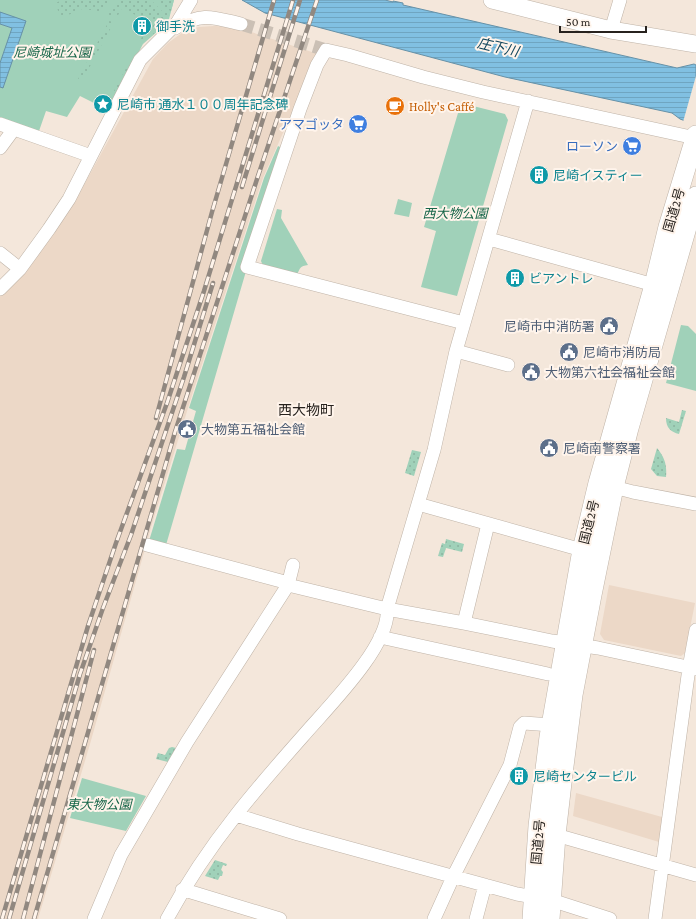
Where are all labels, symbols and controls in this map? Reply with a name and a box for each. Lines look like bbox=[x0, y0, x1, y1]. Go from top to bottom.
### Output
scale bar bbox=[560, 8, 646, 34]
building icon: 御手洗 bbox=[131, 15, 153, 37]
text: 50 m bbox=[566, 15, 591, 29]
place label: 御手洗 bbox=[156, 19, 195, 34]
water label: 庄下川 bbox=[476, 34, 522, 60]
park label: 尼崎城址公園 bbox=[13, 45, 93, 60]
place icon: 尼崎市 通水１００周年記念碑 bbox=[92, 93, 114, 115]
cafe icon: Holly's Caffé bbox=[384, 95, 406, 117]
place label: 尼崎市 通水１００周年記念碑 bbox=[117, 97, 288, 112]
place label: Holly's Caffé bbox=[409, 99, 475, 114]
supermarket icon: アマゴッタ bbox=[347, 113, 369, 135]
place label: アマゴッタ bbox=[279, 117, 344, 132]
supermarket icon: ローソン bbox=[621, 135, 643, 157]
place label: ローソン bbox=[566, 139, 618, 154]
building icon: 尼崎イスティー bbox=[528, 164, 550, 186]
place label: 尼崎イスティー bbox=[553, 168, 643, 183]
street label: 国道2号 bbox=[661, 186, 687, 234]
park label: 西大物公園 bbox=[422, 206, 489, 221]
building icon: ビアントレ bbox=[504, 267, 526, 289]
place label: ビアントレ bbox=[529, 271, 593, 286]
public building icon: 尼崎市中消防署 bbox=[598, 315, 620, 337]
place label: 尼崎市中消防署 bbox=[504, 319, 595, 334]
public building icon: 尼崎市消防局 bbox=[558, 341, 580, 363]
place label: 尼崎市消防局 bbox=[583, 345, 661, 360]
public building icon: 大物第六社会福祉会館 bbox=[520, 361, 542, 383]
place label: 大物第六社会福祉会館 bbox=[545, 365, 675, 380]
district label: 西大物町 bbox=[278, 402, 334, 418]
public building icon: 大物第五福祉会館 bbox=[176, 418, 198, 440]
place label: 大物第五福祉会館 bbox=[201, 422, 305, 437]
public building icon: 尼崎南警察署 bbox=[538, 437, 560, 459]
place label: 尼崎南警察署 bbox=[563, 441, 641, 456]
street label: 国道2号 bbox=[576, 498, 602, 546]
building icon: 尼崎センタービル bbox=[508, 765, 530, 787]
place label: 尼崎センタービル bbox=[533, 769, 637, 784]
park label: 東大物公園 bbox=[66, 797, 133, 812]
street label: 国道2号 bbox=[529, 819, 547, 865]

